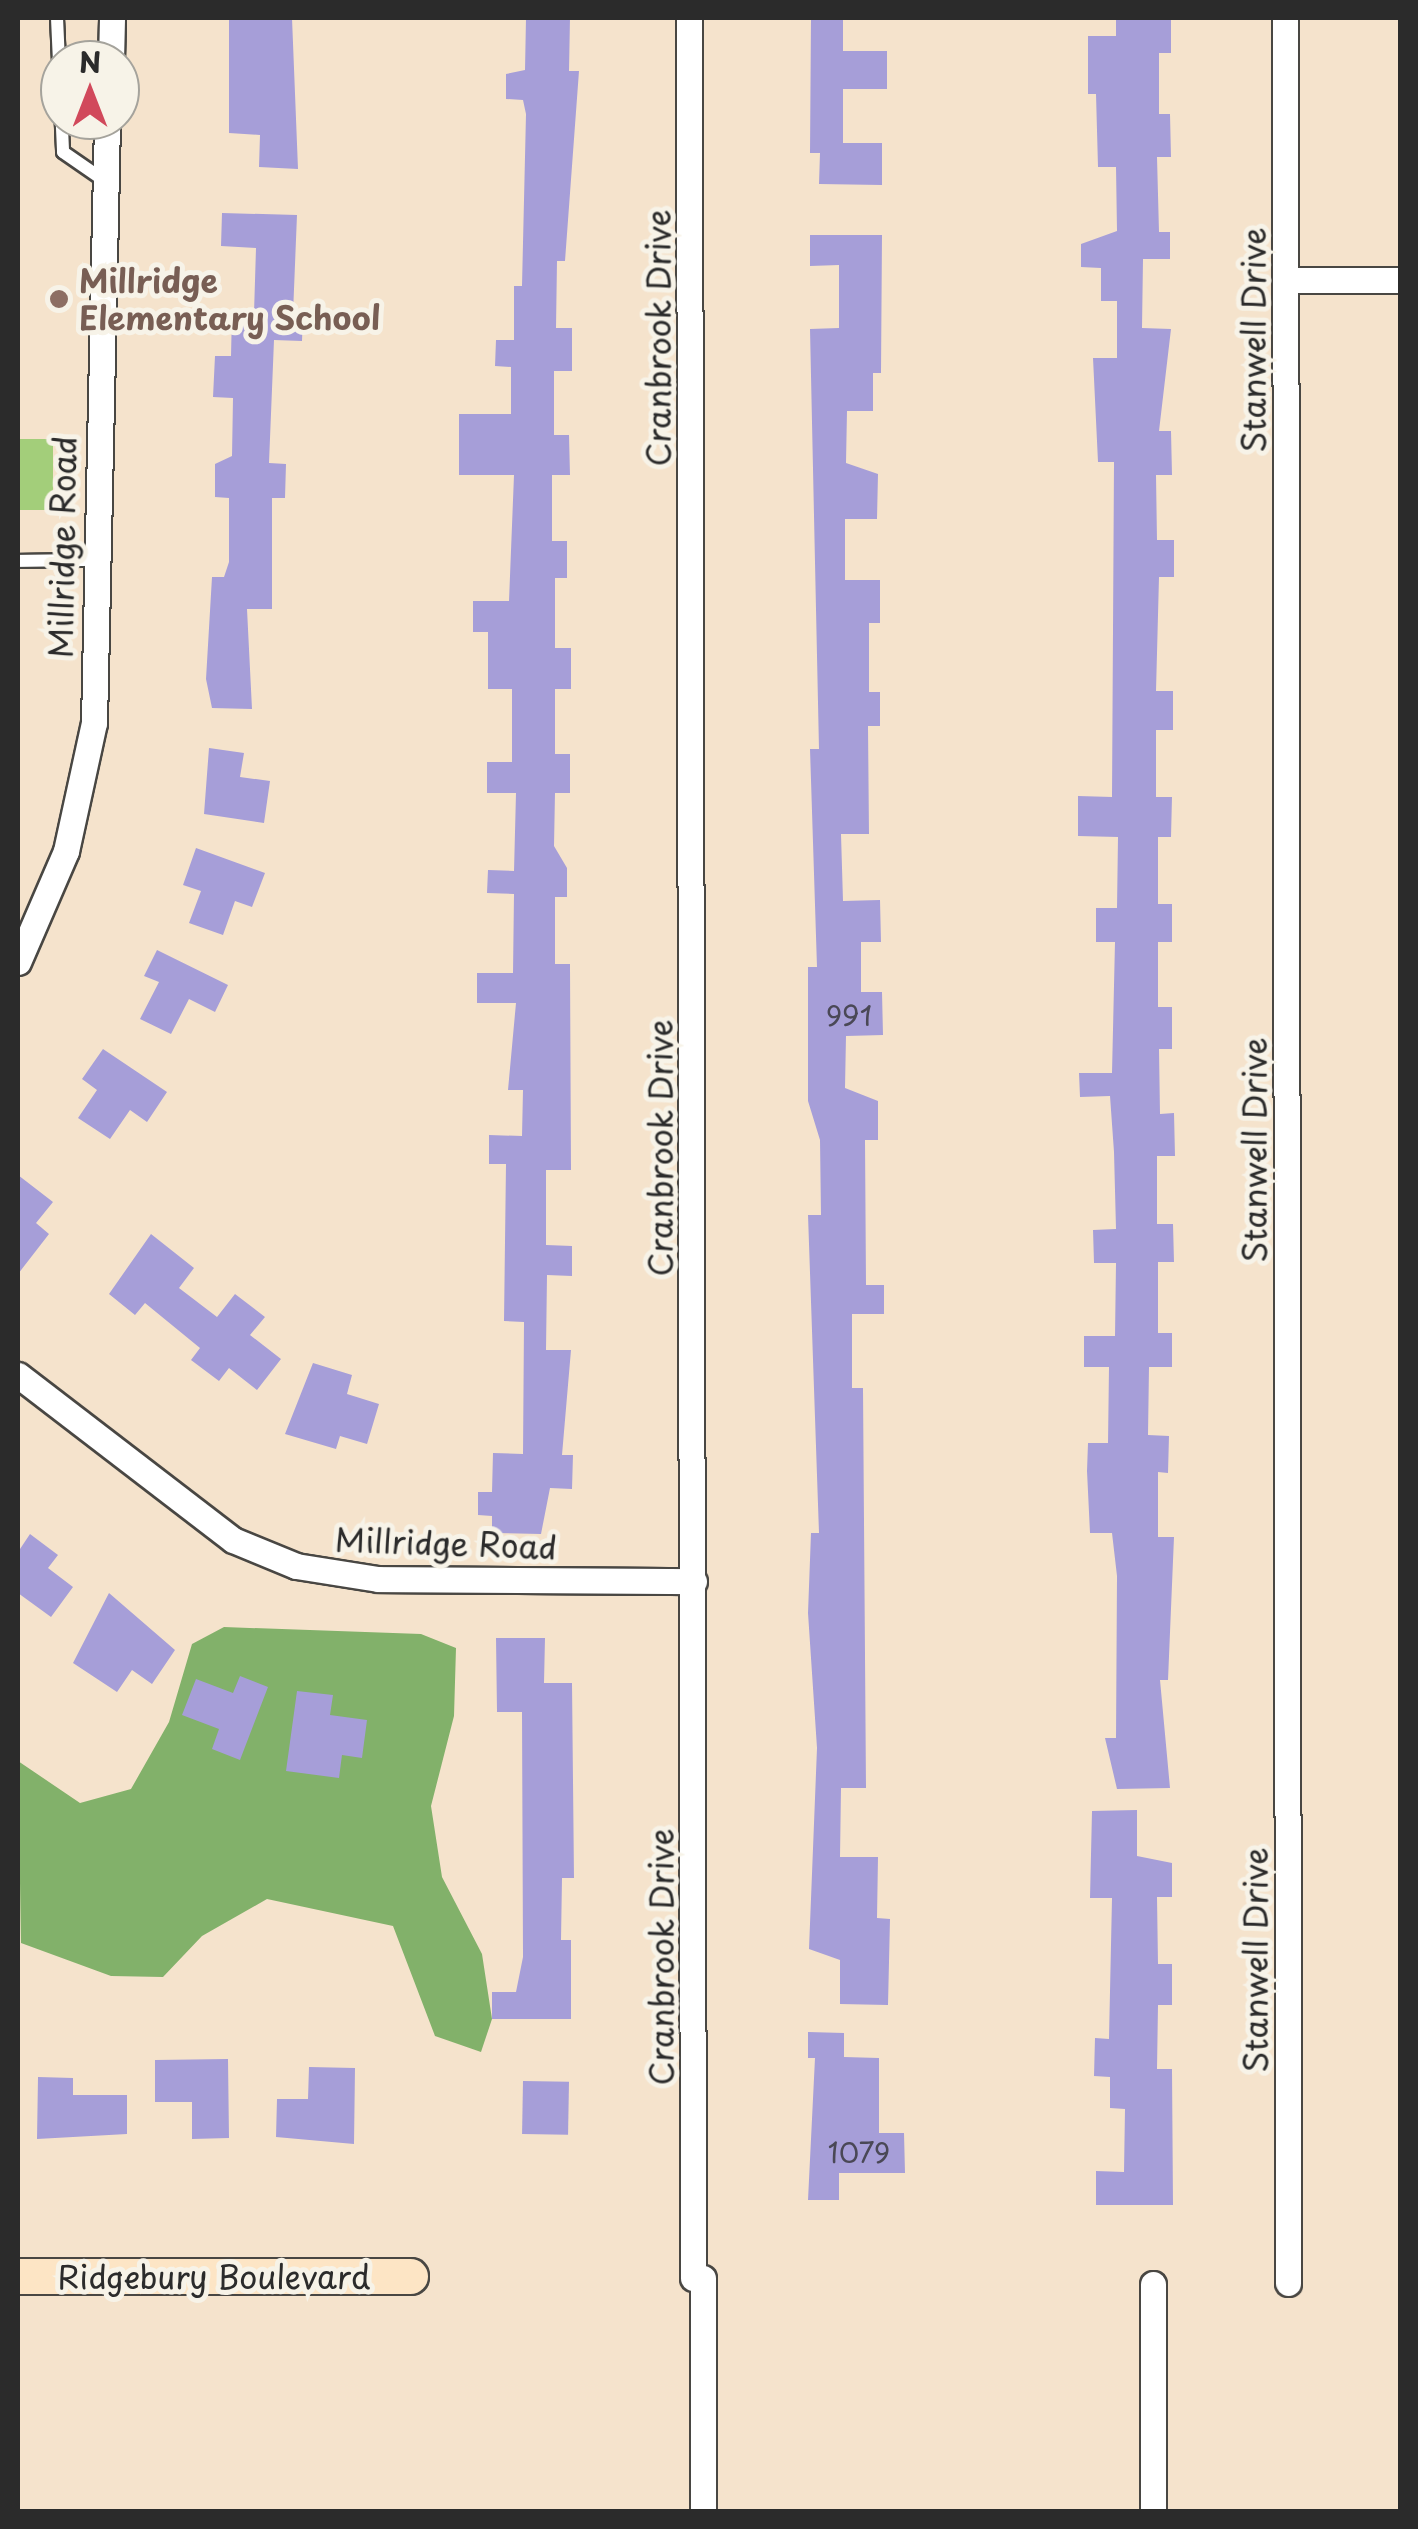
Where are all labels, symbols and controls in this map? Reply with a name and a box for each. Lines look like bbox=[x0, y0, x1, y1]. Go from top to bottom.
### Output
north arrow bbox=[40, 40, 140, 140]
text: N bbox=[79, 40, 101, 83]
street label: Cranbrook Drive bbox=[639, 209, 677, 467]
street label: Stanwell Drive bbox=[1234, 227, 1272, 453]
place label: Millridge Elementary School bbox=[79, 262, 380, 337]
marker: Millridge Elementary School bbox=[48, 288, 70, 310]
street label: Millridge Road bbox=[41, 436, 83, 658]
house number: 991 bbox=[826, 998, 872, 1032]
street label: Cranbrook Drive bbox=[641, 1019, 679, 1277]
street label: Stanwell Drive bbox=[1235, 1037, 1273, 1263]
street label: Millridge Road bbox=[335, 1520, 557, 1566]
street label: Cranbrook Drive bbox=[642, 1828, 680, 2086]
street label: Stanwell Drive bbox=[1236, 1847, 1274, 2073]
house number: 1079 bbox=[828, 2135, 890, 2169]
street label: Ridgebury Boulevard bbox=[57, 2257, 371, 2295]

